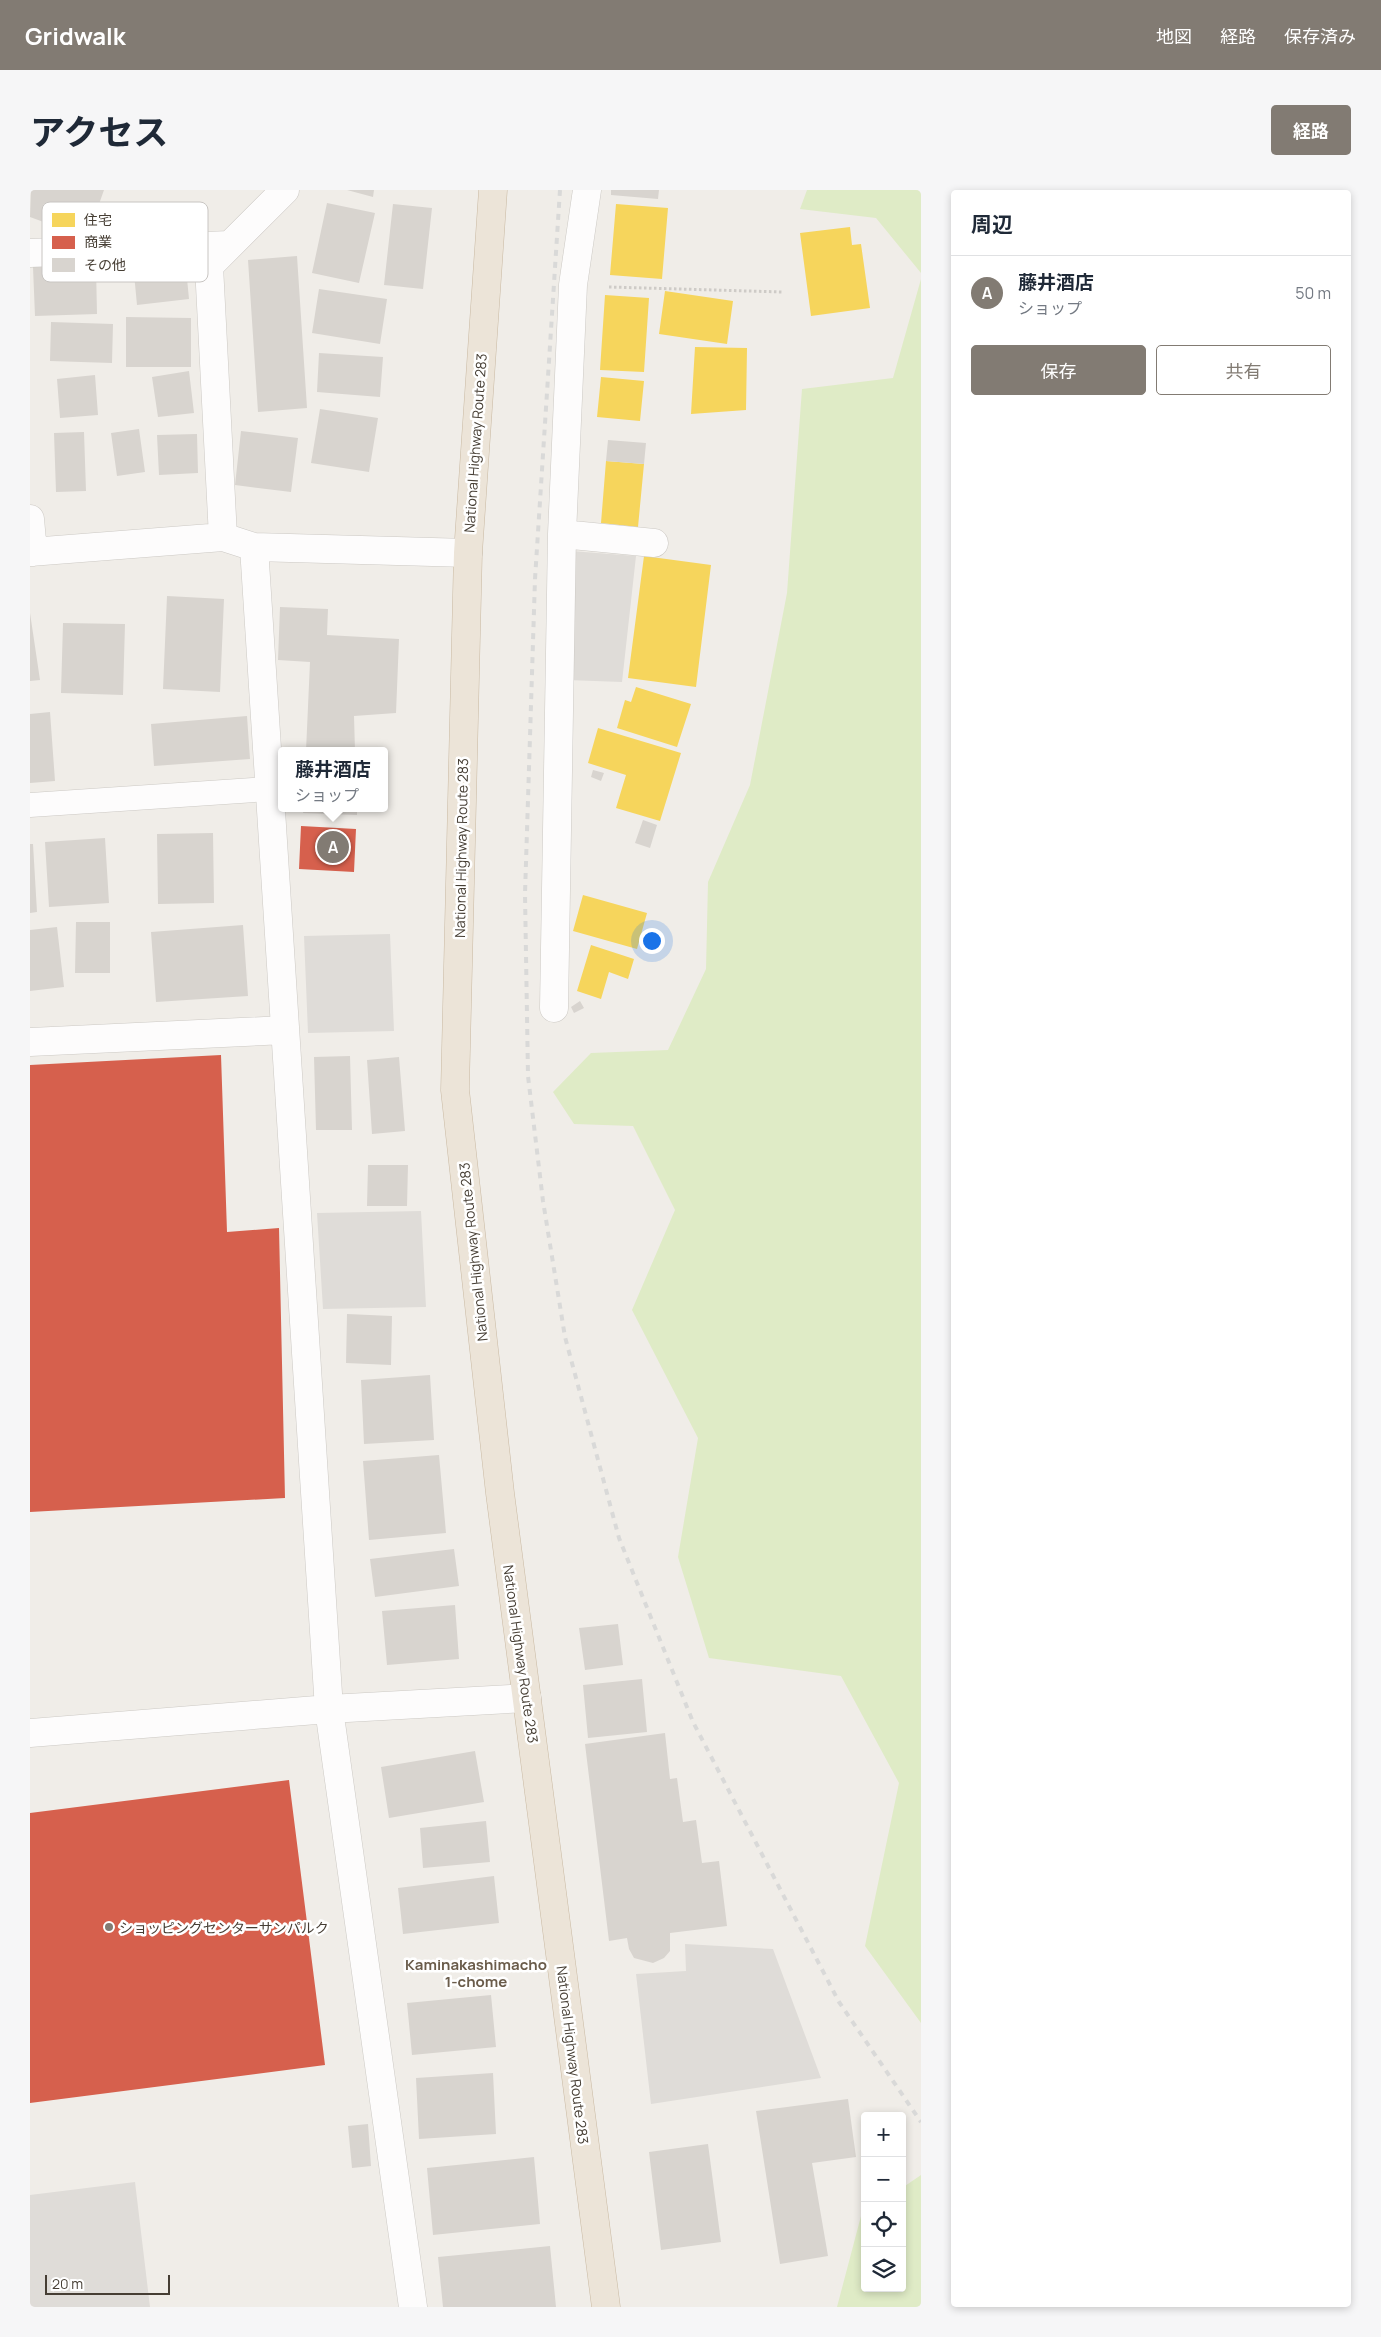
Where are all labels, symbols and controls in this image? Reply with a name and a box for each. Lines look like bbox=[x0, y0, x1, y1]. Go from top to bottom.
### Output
text: Gridwalk bbox=[25, 19, 126, 52]
text: 地図 bbox=[1156, 24, 1192, 48]
text: 経路 bbox=[1220, 24, 1256, 48]
text: 保存済み bbox=[1284, 24, 1356, 48]
button: 経路 bbox=[1271, 105, 1351, 155]
text: アクセス bbox=[30, 108, 168, 156]
legend bbox=[42, 202, 208, 282]
text: 住宅 bbox=[84, 210, 112, 229]
text: 周辺 bbox=[971, 210, 1013, 238]
text: 商業 bbox=[84, 232, 112, 251]
text: その他 bbox=[84, 255, 126, 274]
text: 藤井酒店 bbox=[1018, 269, 1094, 295]
text: A bbox=[982, 282, 992, 304]
text: 50 m bbox=[1295, 282, 1331, 304]
text: ショップ bbox=[1018, 297, 1082, 319]
button: 保存 bbox=[971, 345, 1146, 395]
button: 共有 bbox=[1156, 345, 1331, 395]
street label: National Highway Route 283 bbox=[459, 353, 491, 533]
popup bbox=[278, 747, 388, 812]
text: 藤井酒店 bbox=[295, 756, 371, 782]
street label: National Highway Route 283 bbox=[450, 758, 472, 938]
text: ショップ bbox=[295, 784, 359, 806]
pin: A bbox=[317, 828, 349, 866]
your location bbox=[639, 928, 665, 954]
street label: National Highway Route 283 bbox=[454, 1162, 492, 1342]
street label: National Highway Route 283 bbox=[499, 1564, 543, 1744]
place label: ショッピングセンターサンパルク bbox=[119, 1918, 329, 1937]
marker: ショッピングセンターサンパルク bbox=[103, 1921, 115, 1933]
district label: Kaminakashimacho 1-chome bbox=[405, 1954, 547, 1992]
street label: National Highway Route 283 bbox=[553, 1965, 593, 2145]
map controls bbox=[861, 2112, 906, 2292]
button: + bbox=[861, 2112, 906, 2157]
button: − bbox=[861, 2157, 906, 2202]
button: locate bbox=[861, 2202, 906, 2247]
button: layers bbox=[861, 2247, 906, 2292]
scale bar bbox=[45, 2272, 170, 2295]
text: 20 m bbox=[52, 2274, 83, 2293]

